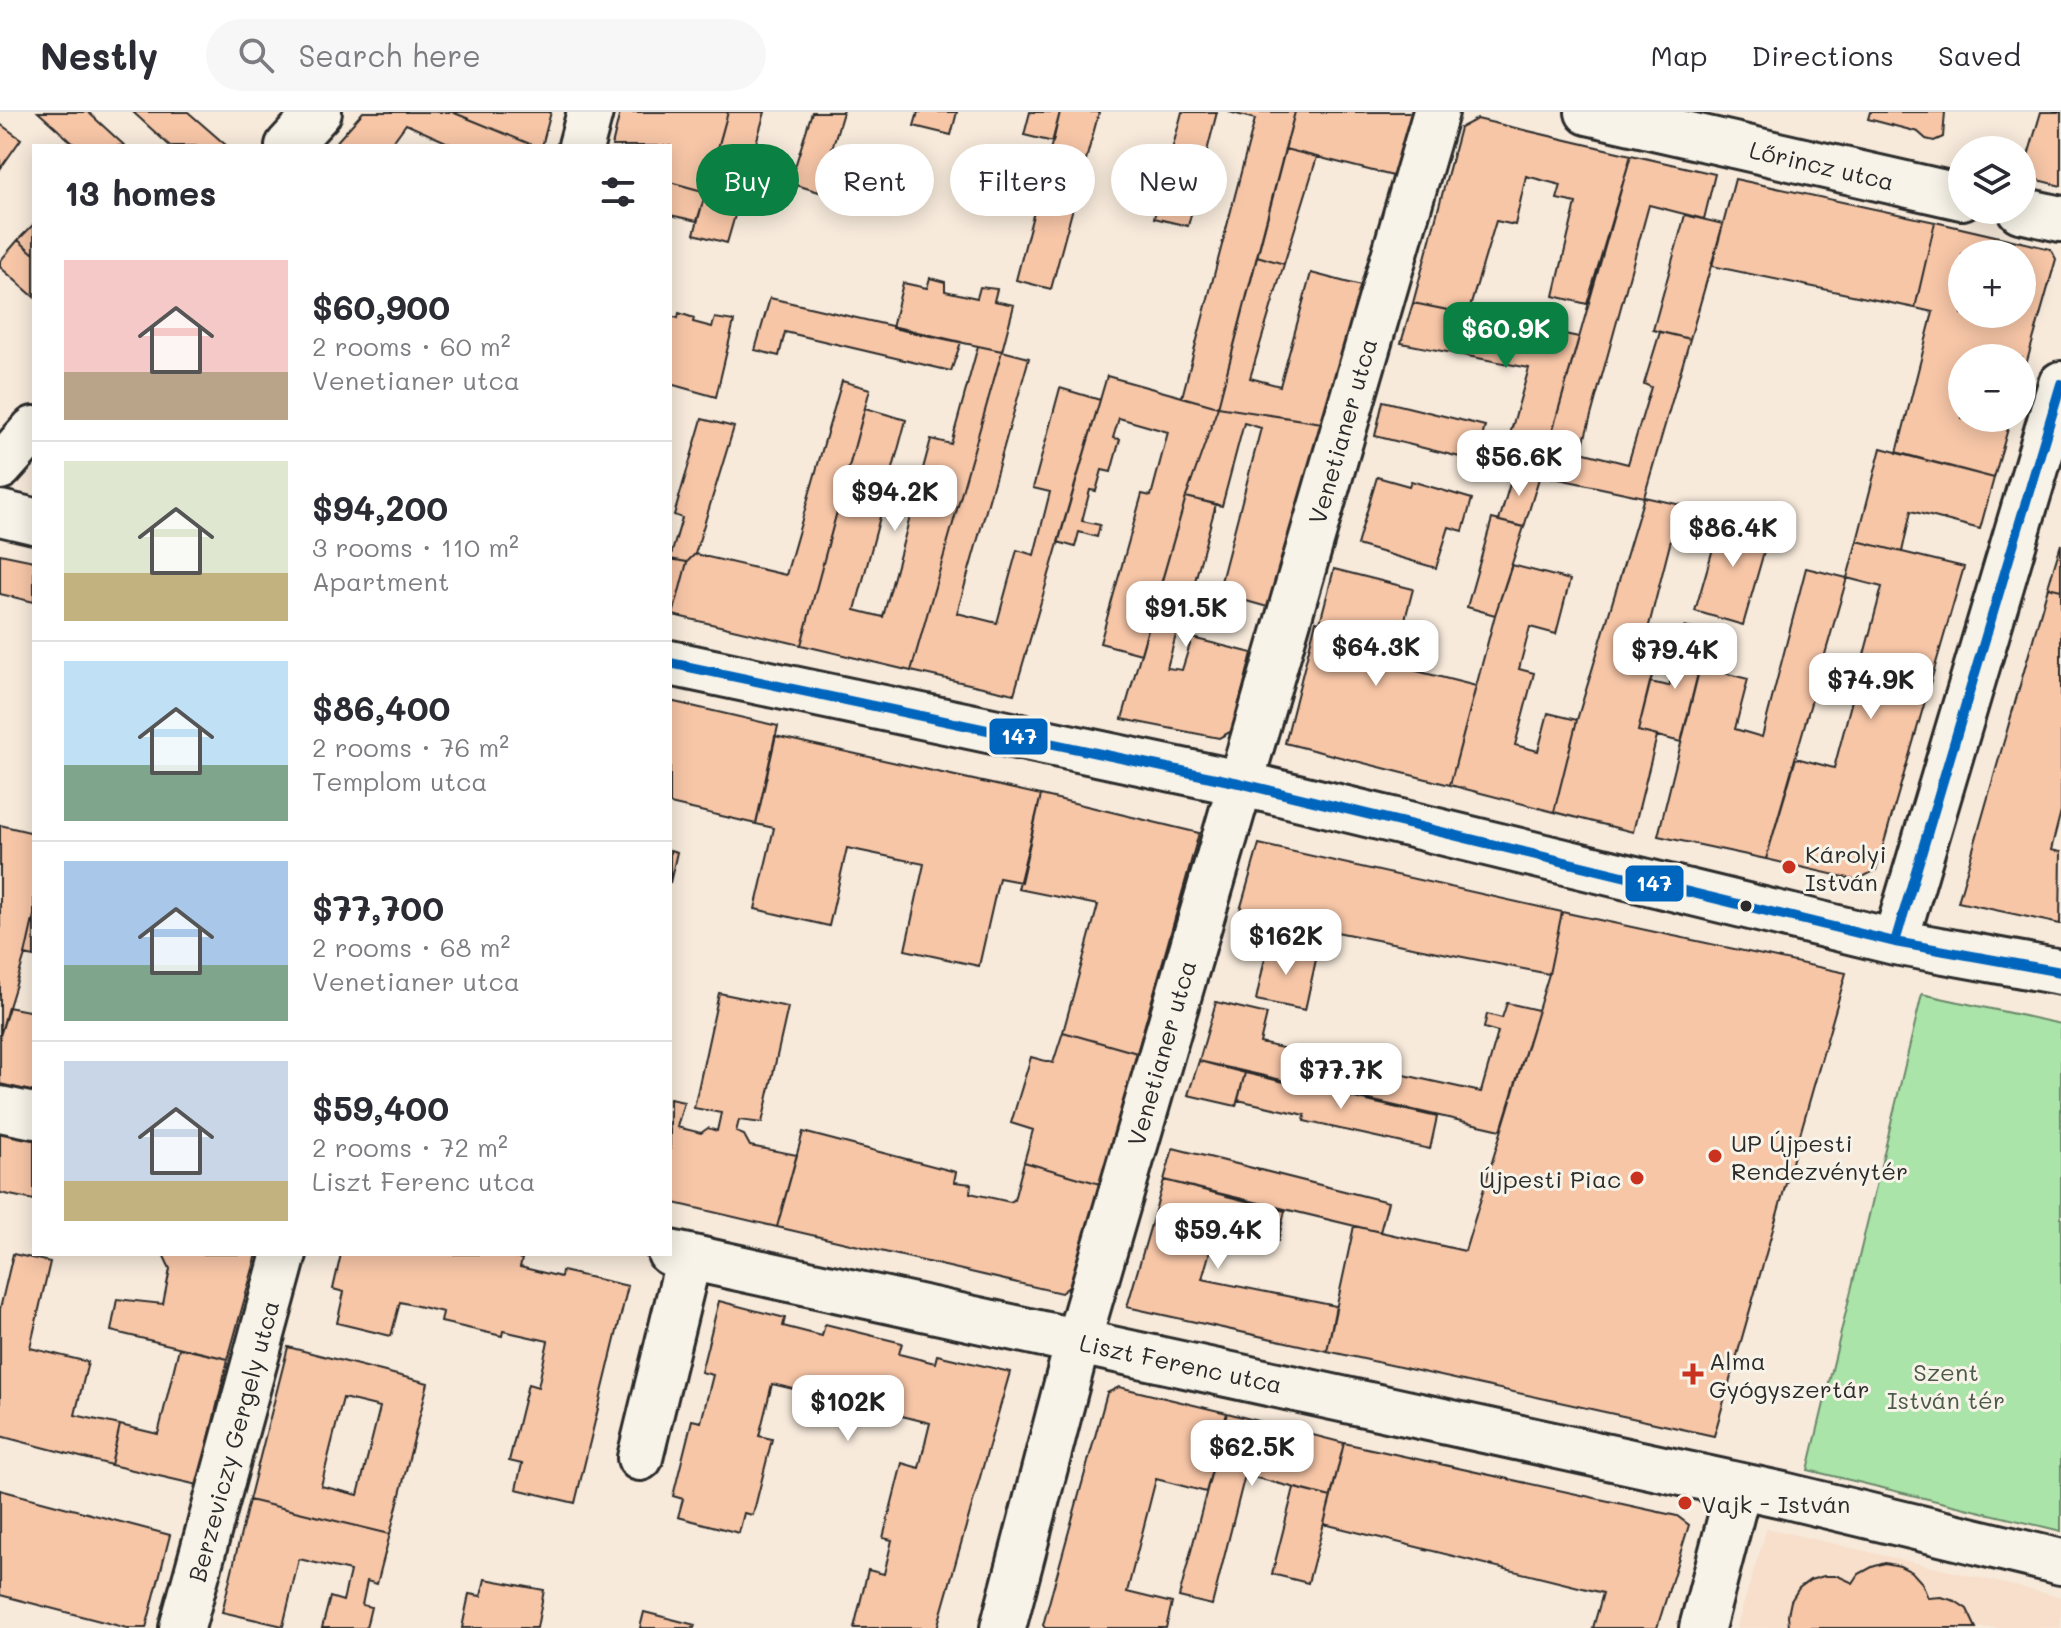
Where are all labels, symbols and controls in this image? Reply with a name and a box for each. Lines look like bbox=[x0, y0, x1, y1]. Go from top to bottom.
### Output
search box bbox=[206, 19, 766, 91]
text: Nestly bbox=[40, 30, 158, 80]
icon: search bbox=[234, 33, 278, 77]
text: Search here bbox=[298, 35, 481, 75]
text: Map bbox=[1651, 37, 1708, 73]
text: Directions bbox=[1752, 37, 1894, 73]
text: Saved bbox=[1938, 37, 2021, 73]
street label: Lőrincz utca bbox=[1747, 133, 1897, 197]
map controls bbox=[1948, 136, 2036, 432]
button: layers bbox=[1948, 136, 2036, 224]
chip: Buy bbox=[696, 144, 799, 216]
chip: Rent bbox=[815, 144, 934, 216]
chip: Filters bbox=[950, 144, 1095, 216]
chip: New bbox=[1111, 144, 1227, 216]
text: 13 homes bbox=[64, 170, 217, 215]
icon: filters bbox=[596, 170, 640, 214]
button: + bbox=[1948, 240, 2036, 328]
text: $60,900 bbox=[312, 284, 450, 329]
icon: home bbox=[128, 292, 224, 388]
pin: $60.9K bbox=[1441, 302, 1571, 370]
text: $60.9K bbox=[1461, 311, 1551, 345]
text: 2 rooms · 60 m² bbox=[312, 329, 511, 363]
street label: Venetianer utca bbox=[1301, 334, 1383, 528]
button: − bbox=[1948, 344, 2036, 432]
text: Venetianer utca bbox=[312, 363, 520, 397]
pin: $56.6K bbox=[1454, 430, 1584, 498]
text: $56.6K bbox=[1475, 439, 1563, 473]
pin: $94.2K bbox=[830, 465, 960, 533]
text: $94.2K bbox=[851, 474, 939, 508]
text: $94,200 bbox=[312, 485, 448, 530]
icon: home bbox=[128, 493, 224, 589]
pin: $86.4K bbox=[1668, 501, 1798, 569]
text: $86.4K bbox=[1688, 510, 1778, 544]
text: 3 rooms · 110 m² bbox=[312, 530, 519, 564]
text: Apartment bbox=[312, 564, 449, 598]
pin: $91.5K bbox=[1121, 581, 1251, 649]
text: $91.5K bbox=[1144, 590, 1228, 624]
pin: $64.3K bbox=[1311, 620, 1441, 688]
pin: $79.4K bbox=[1610, 623, 1740, 691]
text: $64.3K bbox=[1332, 629, 1421, 663]
text: $79.4K bbox=[1631, 632, 1719, 666]
pin: $74.9K bbox=[1806, 653, 1936, 721]
text: $74.9K bbox=[1827, 662, 1915, 696]
text: $86,400 bbox=[312, 685, 450, 730]
icon: home bbox=[128, 693, 224, 789]
line badge: 147 bbox=[988, 717, 1049, 756]
text: 147 bbox=[1001, 721, 1037, 750]
text: 2 rooms · 76 m² bbox=[312, 730, 509, 764]
text: Templom utca bbox=[312, 764, 487, 798]
place label: Károlyi István bbox=[1805, 838, 1887, 897]
marker: Károlyi István bbox=[1780, 858, 1798, 876]
line badge: 147 bbox=[1624, 864, 1685, 903]
text: 147 bbox=[1636, 868, 1672, 897]
text: $77,700 bbox=[312, 885, 444, 930]
icon: home bbox=[128, 893, 224, 989]
unlabelled marker bbox=[1738, 898, 1754, 914]
pin: $162K bbox=[1230, 909, 1342, 977]
text: $162K bbox=[1249, 918, 1323, 952]
text: 2 rooms · 68 m² bbox=[312, 930, 510, 964]
street label: Venetianer utca bbox=[1120, 956, 1202, 1150]
text: Venetianer utca bbox=[312, 964, 520, 998]
pin: $77.7K bbox=[1276, 1043, 1406, 1111]
text: $77.7K bbox=[1299, 1052, 1383, 1086]
text: $59,400 bbox=[312, 1085, 449, 1130]
icon: home bbox=[128, 1093, 224, 1189]
place label: UP Újpesti Rendezvénytér bbox=[1731, 1127, 1908, 1186]
text: 2 rooms · 72 m² bbox=[312, 1130, 508, 1164]
marker: UP Újpesti Rendezvénytér bbox=[1706, 1147, 1724, 1165]
place label: Újpesti Piac bbox=[1479, 1163, 1621, 1194]
text: Liszt Ferenc utca bbox=[312, 1164, 535, 1198]
marker: Újpesti Piac bbox=[1628, 1169, 1646, 1187]
pin: $59.4K bbox=[1153, 1203, 1283, 1271]
text: $59.4K bbox=[1174, 1212, 1262, 1246]
street label: Berzeviczy Gergely utca bbox=[180, 1297, 286, 1585]
street label: Liszt Ferenc utca bbox=[1077, 1326, 1285, 1400]
place label: Alma Gyógyszertár bbox=[1709, 1345, 1869, 1404]
park label: Szent István tér bbox=[1887, 1356, 2005, 1415]
marker: Alma Gyógyszertár bbox=[1684, 1365, 1702, 1383]
pin: $102K bbox=[792, 1375, 904, 1443]
text: $102K bbox=[810, 1384, 886, 1418]
pin: $62.5K bbox=[1187, 1420, 1317, 1488]
text: $62.5K bbox=[1209, 1429, 1295, 1463]
place label: Vajk - István bbox=[1701, 1488, 1850, 1519]
marker: Vajk - István bbox=[1676, 1494, 1694, 1512]

